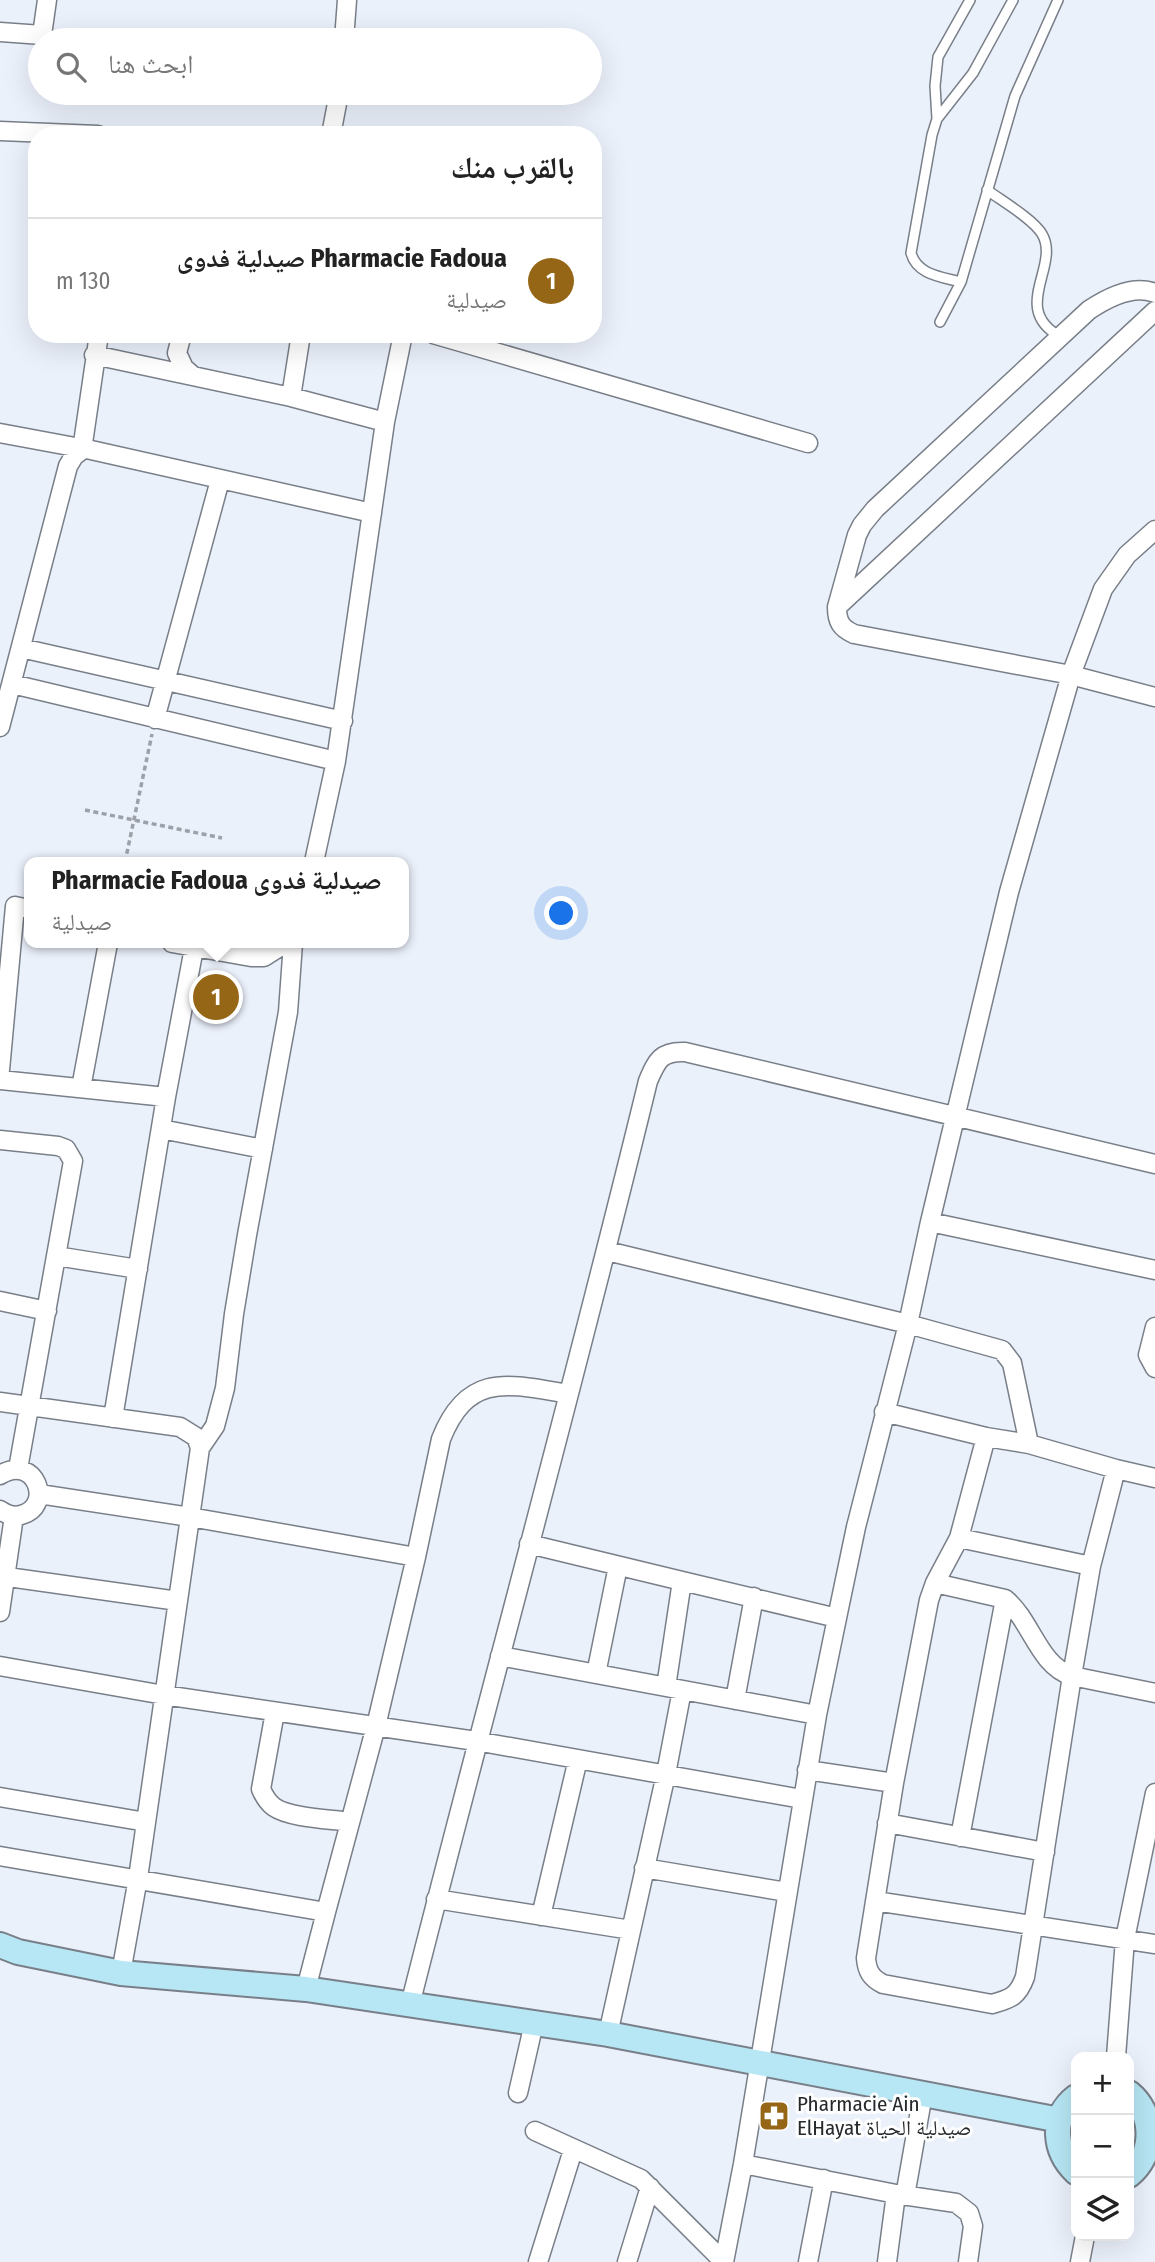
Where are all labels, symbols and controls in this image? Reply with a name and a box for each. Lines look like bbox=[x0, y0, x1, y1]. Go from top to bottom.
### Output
search box bbox=[28, 28, 602, 105]
icon: search bbox=[52, 48, 90, 86]
text: ابحث هنا bbox=[108, 49, 193, 80]
text: بالقرب منك bbox=[451, 150, 574, 186]
text: Pharmacie Fadoua صيدلية فدوى bbox=[177, 243, 507, 274]
text: 130 m bbox=[56, 267, 110, 295]
text: 1 bbox=[546, 267, 556, 295]
text: صيدلية bbox=[446, 286, 507, 314]
popup bbox=[24, 857, 409, 948]
text: Pharmacie Fadoua صيدلية فدوى bbox=[51, 865, 382, 896]
your location bbox=[544, 896, 578, 930]
text: صيدلية bbox=[51, 908, 112, 936]
pin: 1 bbox=[193, 971, 239, 1023]
map controls bbox=[1071, 2052, 1134, 2241]
button: + bbox=[1071, 2052, 1134, 2115]
place label: Pharmacie Ain ElHayat صيدلية الحياة bbox=[797, 2091, 971, 2141]
pharmacy icon: Pharmacie Ain ElHayat صيدلية الحياة bbox=[757, 2099, 791, 2133]
button: − bbox=[1071, 2115, 1134, 2178]
button: layers bbox=[1071, 2178, 1134, 2241]

